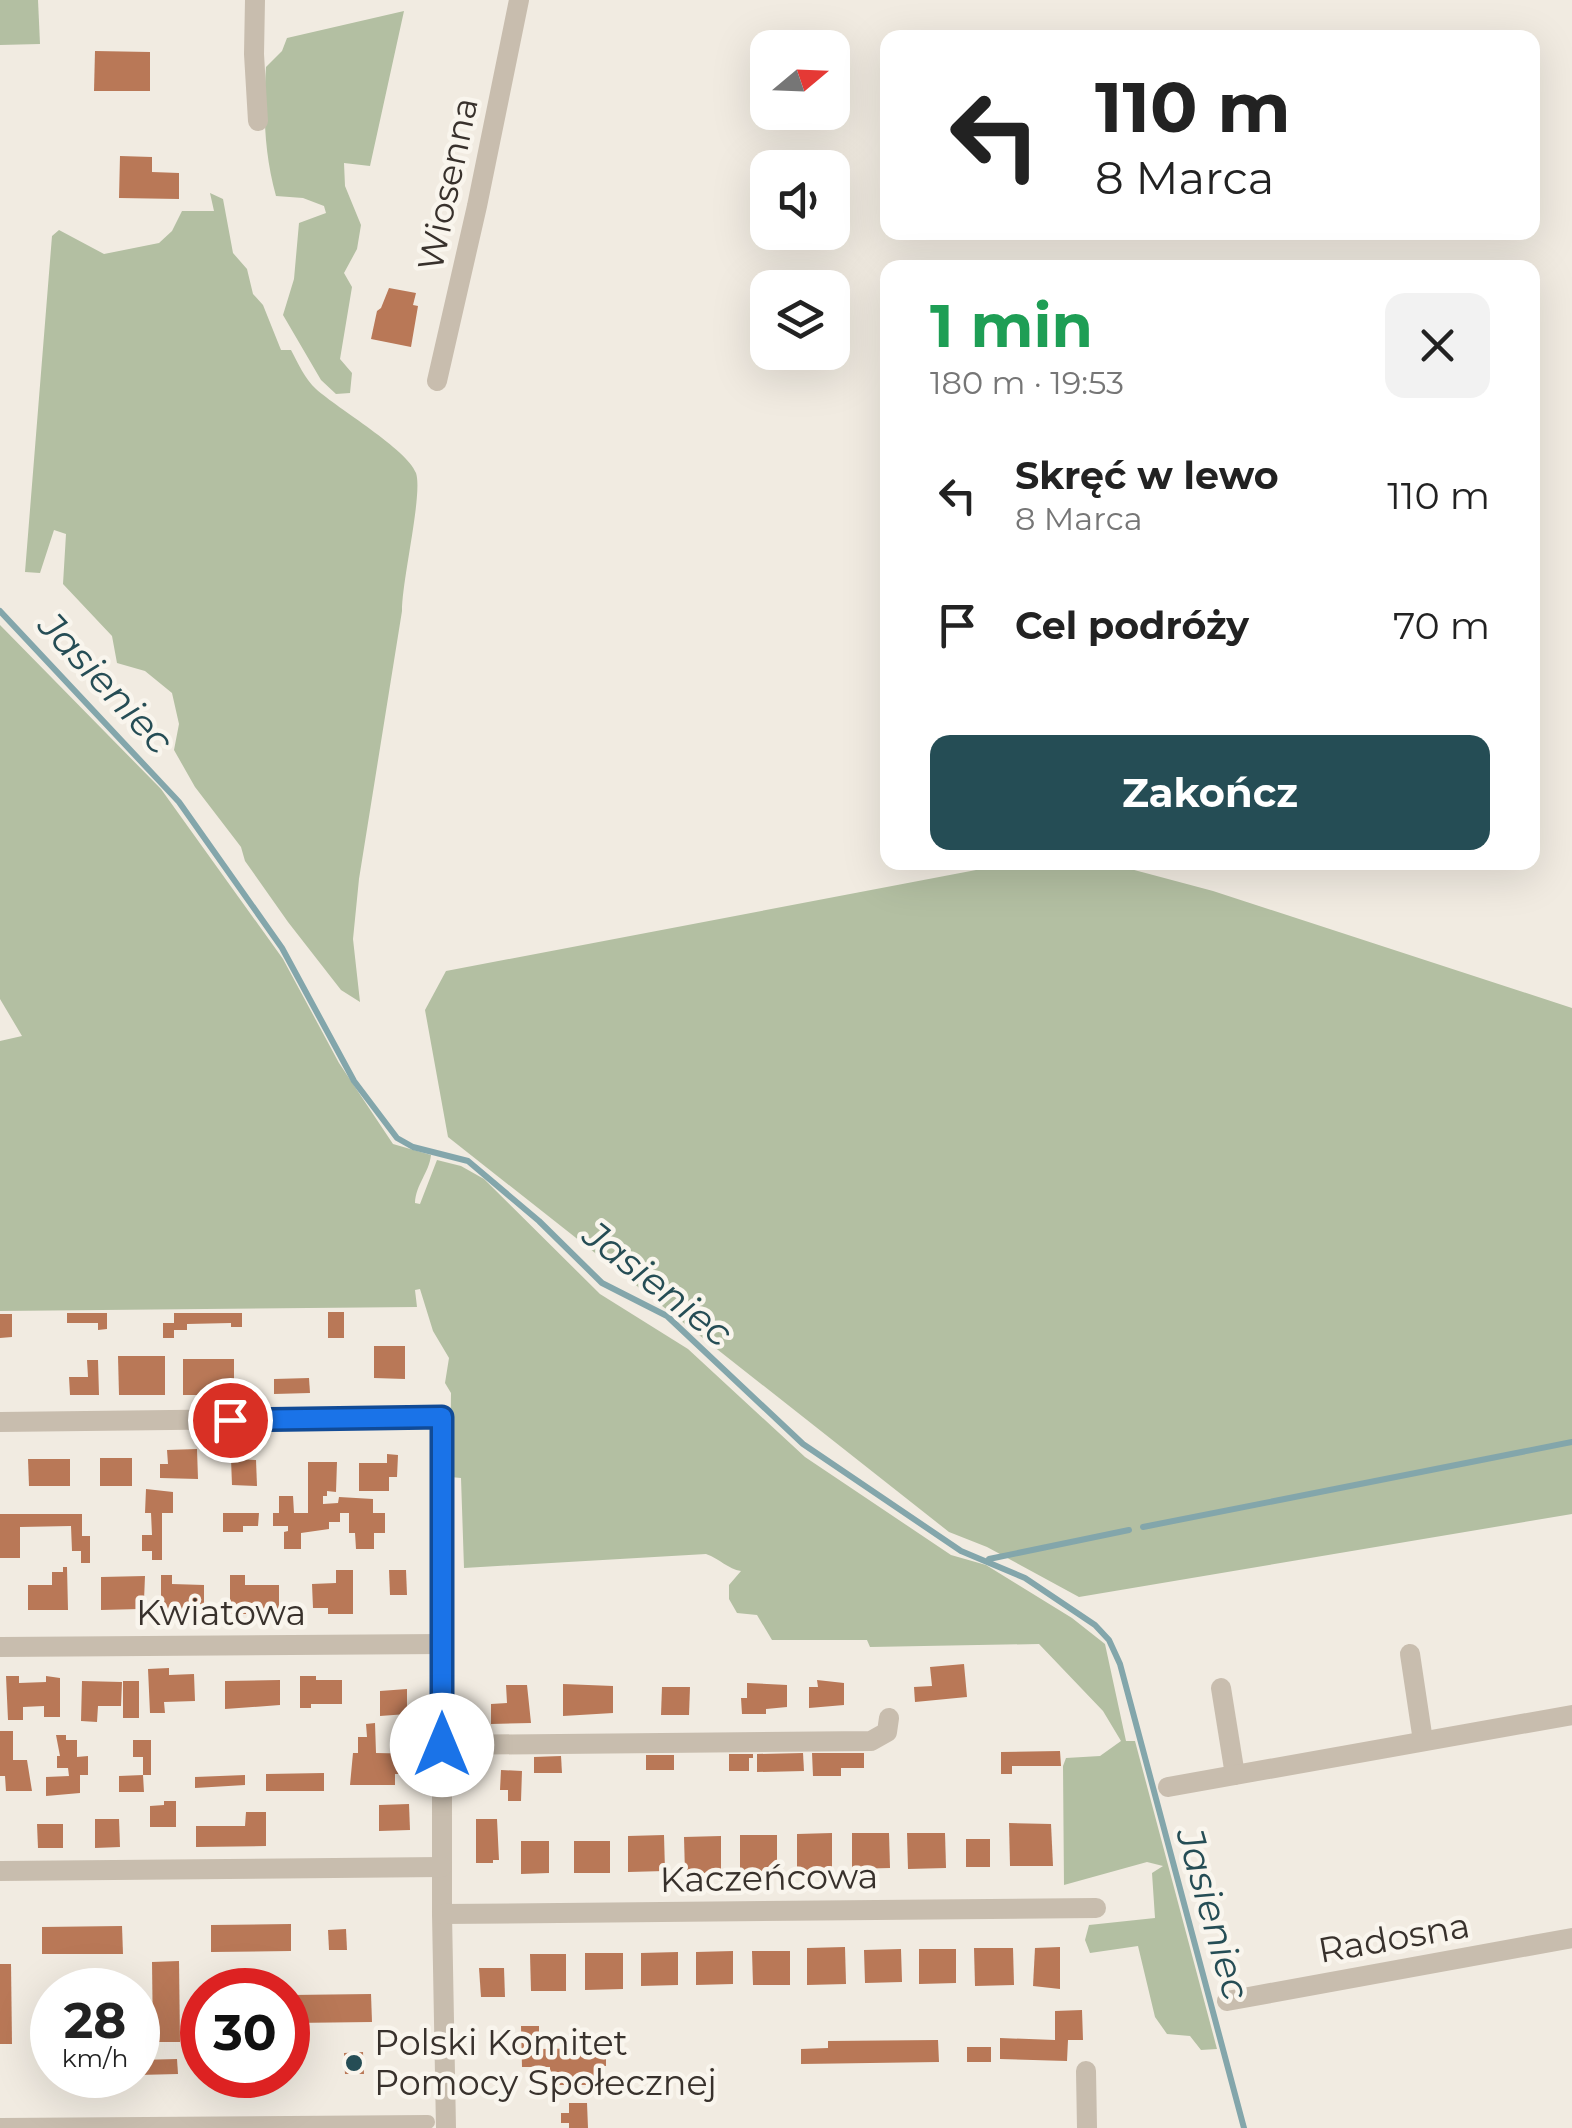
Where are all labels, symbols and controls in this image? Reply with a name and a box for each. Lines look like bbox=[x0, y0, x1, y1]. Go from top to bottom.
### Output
north arrow bbox=[750, 30, 850, 130]
map controls bbox=[750, 30, 850, 370]
text: 110 m bbox=[1095, 64, 1291, 150]
icon: left bbox=[930, 70, 1060, 200]
street label: Wiosenna bbox=[408, 93, 487, 274]
button: sound bbox=[750, 150, 850, 250]
text: 8 Marca bbox=[1095, 150, 1274, 205]
button: layers bbox=[750, 270, 850, 370]
text: 1 min bbox=[930, 289, 1093, 362]
button: close bbox=[1385, 293, 1490, 398]
text: 180 m · 19:53 bbox=[930, 363, 1124, 402]
text: Skręć w lewo bbox=[1015, 452, 1279, 499]
icon: left bbox=[930, 468, 985, 523]
text: 110 m bbox=[1387, 472, 1490, 519]
text: 8 Marca bbox=[1015, 499, 1143, 538]
icon: arrive bbox=[930, 598, 985, 653]
water label: Jasieniec bbox=[28, 601, 184, 764]
text: Cel podróży bbox=[1015, 602, 1249, 649]
text: 70 m bbox=[1393, 602, 1490, 649]
button: Zakończ bbox=[930, 735, 1490, 850]
water label: Jasieniec bbox=[573, 1210, 743, 1357]
pin bbox=[188, 1378, 273, 1463]
icon: arrive bbox=[203, 1393, 258, 1448]
street label: Kwiatowa bbox=[136, 1591, 306, 1634]
position arrow bbox=[390, 1693, 494, 1797]
water label: Jasieniec bbox=[1166, 1821, 1261, 2006]
street label: Kaczeńcowa bbox=[659, 1854, 879, 1901]
street label: Radosna bbox=[1315, 1903, 1473, 1972]
speed limit sign: 30 bbox=[180, 1968, 310, 2098]
text: 28 bbox=[64, 1990, 126, 2051]
place label: Polski Komitet Pomocy Społecznej bbox=[374, 2021, 717, 2104]
text: km/h bbox=[62, 2043, 128, 2073]
marker: Polski Komitet Pomocy Społecznej bbox=[343, 2052, 365, 2074]

